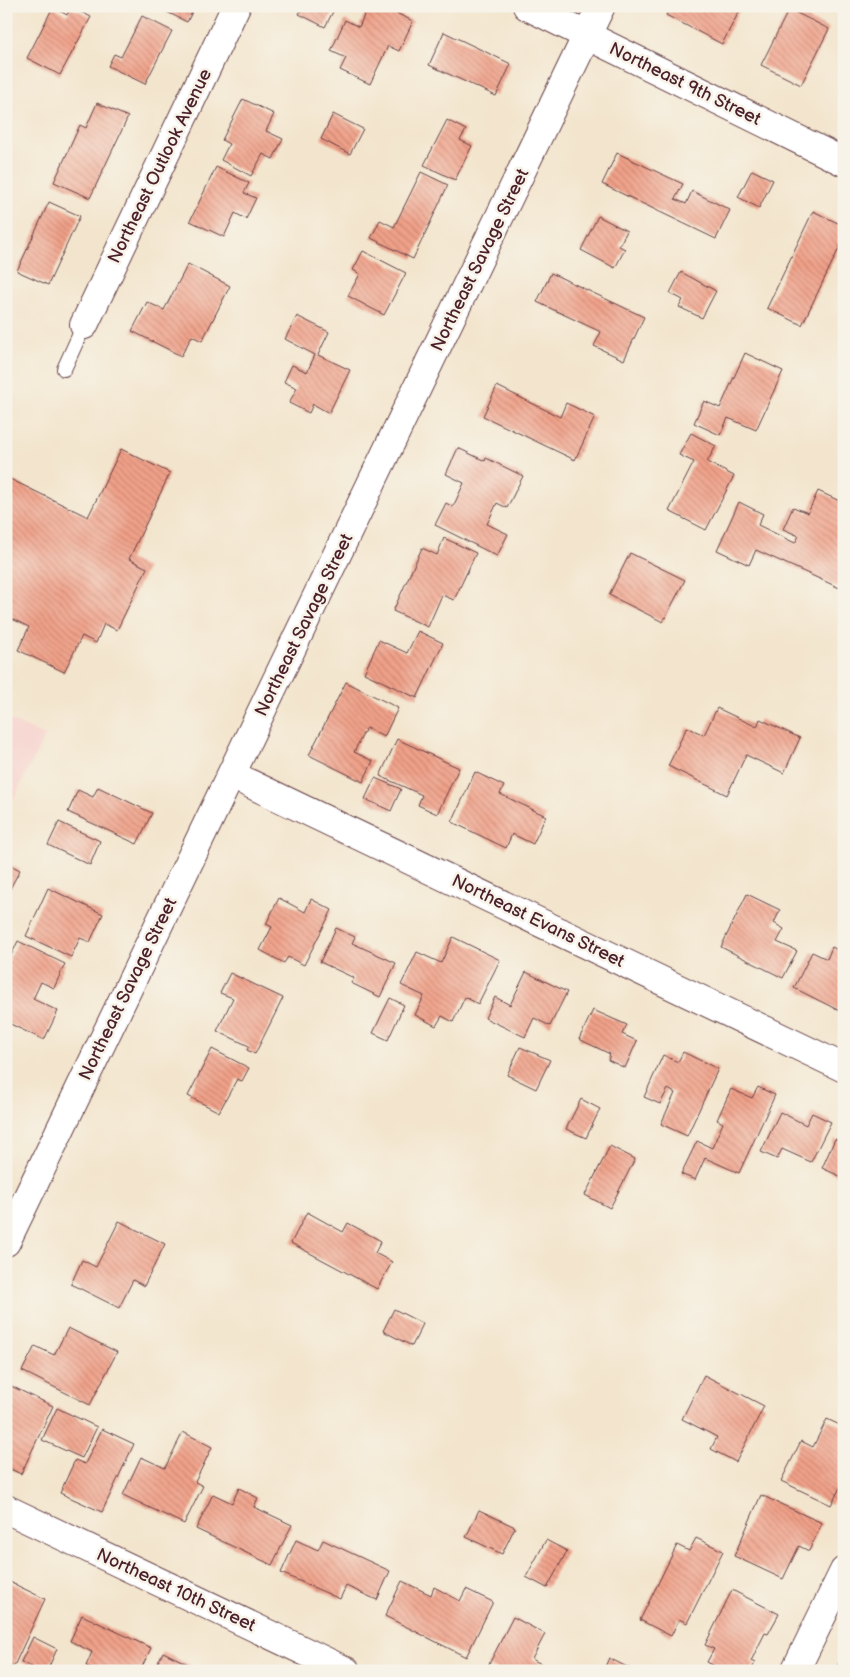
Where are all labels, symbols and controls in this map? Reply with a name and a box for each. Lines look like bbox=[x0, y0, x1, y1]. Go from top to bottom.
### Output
street label: Northeast 9th Street bbox=[606, 38, 765, 130]
street label: Northeast Outlook Avenue bbox=[104, 65, 216, 267]
street label: Northeast Savage Street bbox=[427, 165, 534, 355]
street label: Northeast Savage Street bbox=[251, 530, 358, 720]
street label: Northeast Evans Street bbox=[448, 870, 628, 972]
street label: Northeast Savage Street bbox=[75, 894, 182, 1084]
street label: Northeast 10th Street bbox=[93, 1544, 259, 1636]

